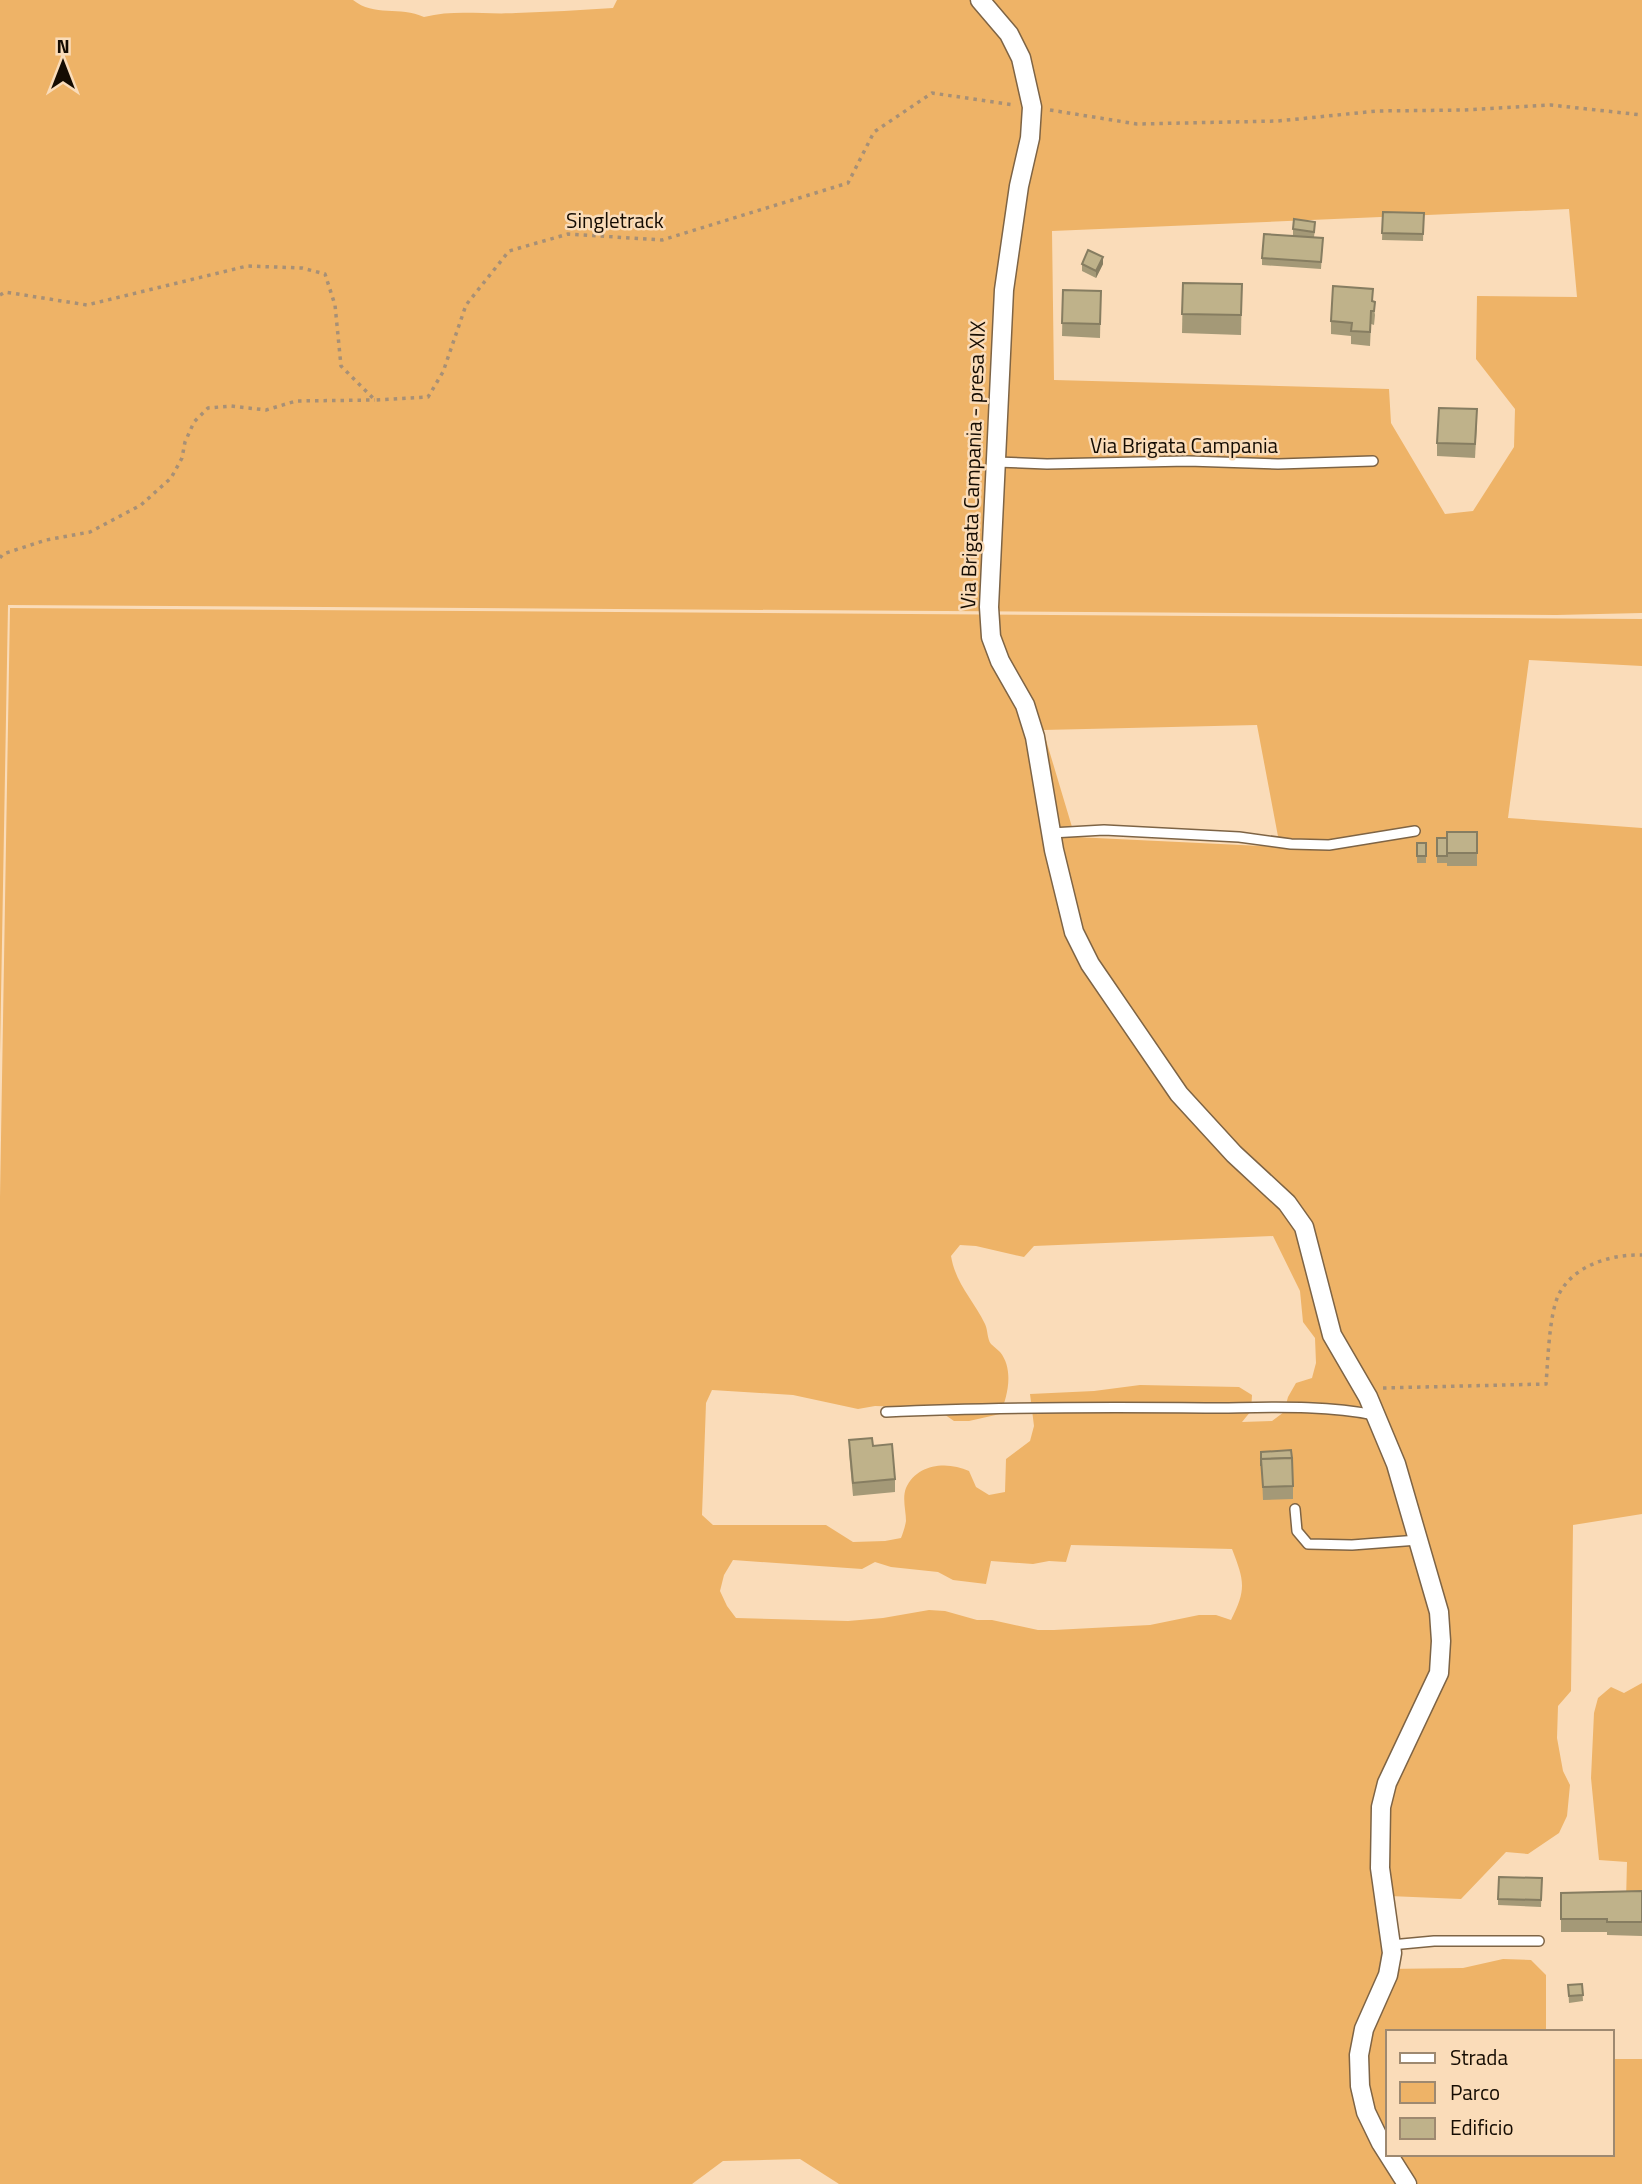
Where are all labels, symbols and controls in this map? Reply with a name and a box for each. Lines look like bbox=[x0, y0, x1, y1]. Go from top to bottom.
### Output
north arrow bbox=[28, 28, 98, 98]
text: N bbox=[56, 31, 70, 60]
street label: Singletrack bbox=[566, 204, 664, 236]
street label: Via Brigata Campania - presa XIX bbox=[951, 320, 993, 610]
street label: Via Brigata Campania bbox=[1090, 429, 1279, 461]
legend bbox=[1386, 2030, 1614, 2156]
text: Strada bbox=[1450, 2041, 1508, 2073]
text: Parco bbox=[1450, 2076, 1500, 2108]
text: Edificio bbox=[1450, 2111, 1514, 2143]

